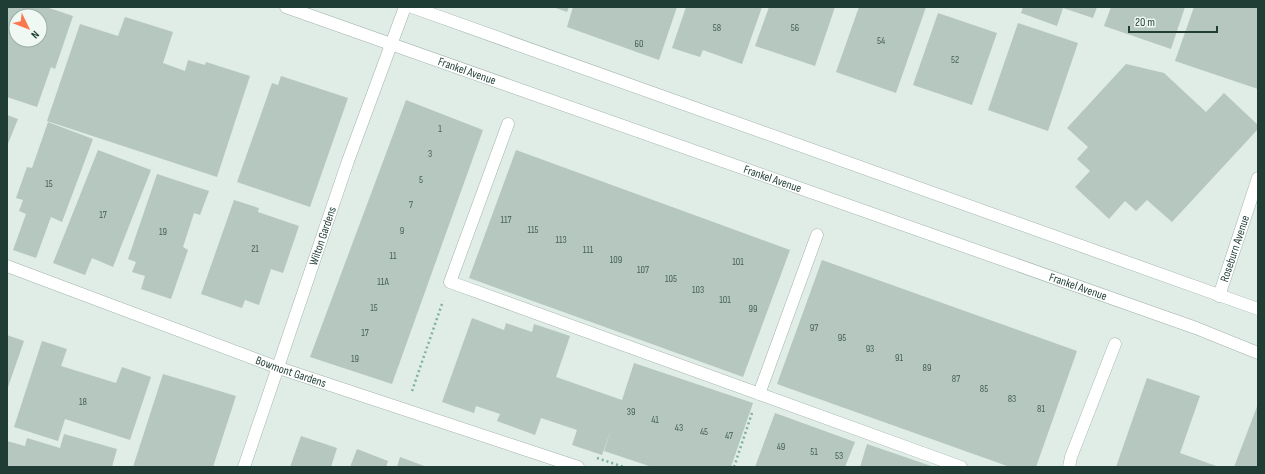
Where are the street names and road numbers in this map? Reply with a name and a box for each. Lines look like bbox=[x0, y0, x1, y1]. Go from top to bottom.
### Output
street label: Frankel Avenue bbox=[436, 54, 498, 89]
street label: Frankel Avenue bbox=[741, 162, 804, 196]
street label: Wilton Gardens bbox=[306, 205, 340, 267]
street label: Roseburn Avenue bbox=[1217, 213, 1253, 284]
street label: Frankel Avenue bbox=[1047, 270, 1109, 304]
street label: Bowmont Gardens bbox=[253, 353, 328, 391]

